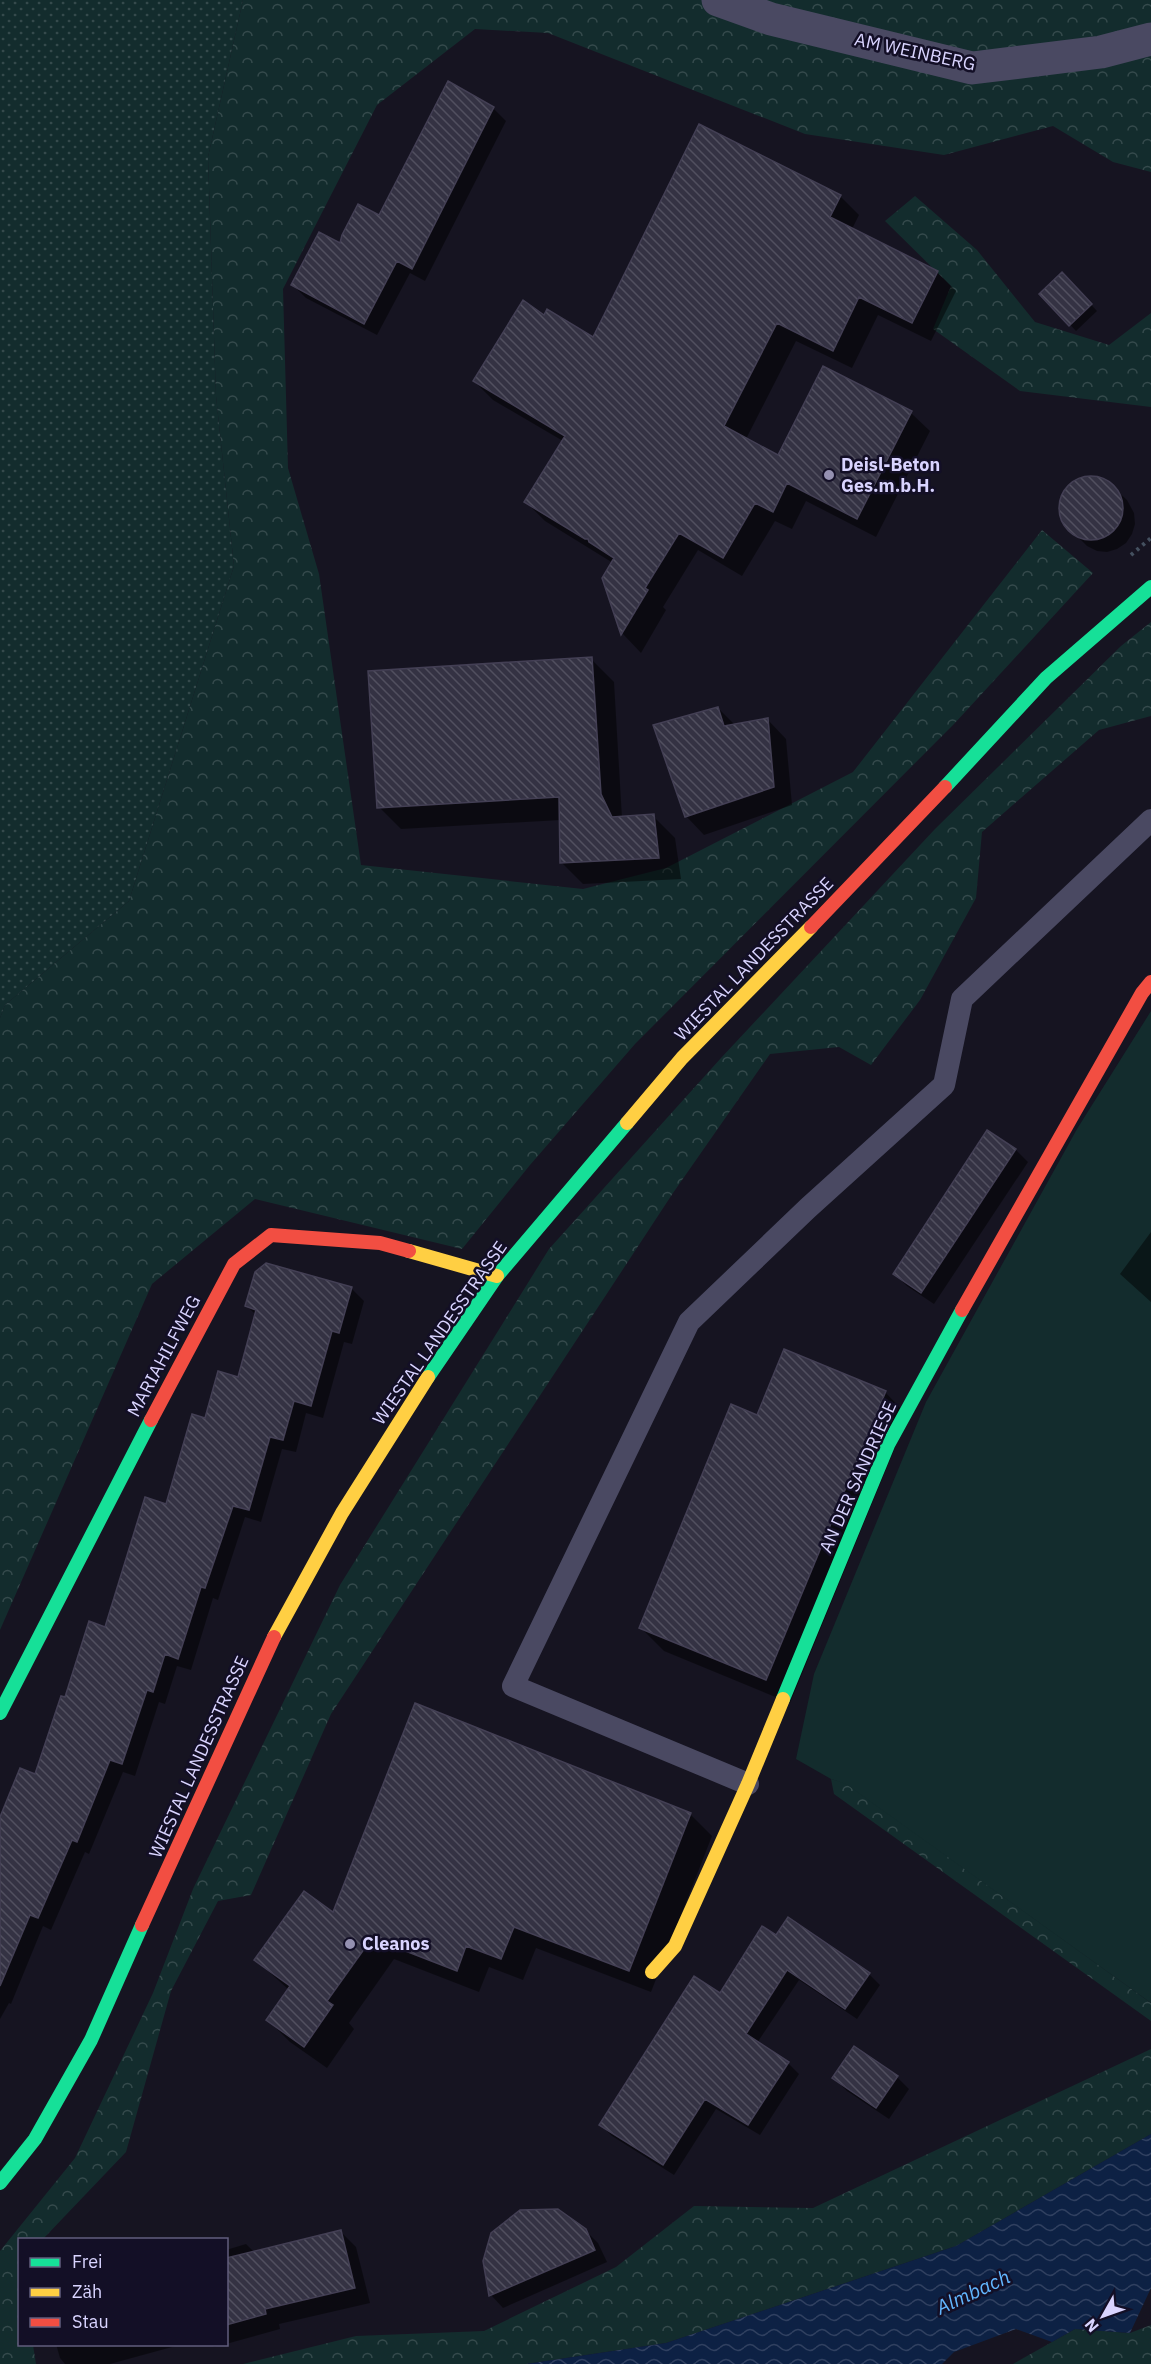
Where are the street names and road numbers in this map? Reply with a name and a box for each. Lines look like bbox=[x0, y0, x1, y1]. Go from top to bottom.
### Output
street label: AM WEINBERG bbox=[853, 27, 978, 76]
street label: WIESTAL LANDESSTRASSE bbox=[669, 872, 838, 1045]
street label: WIESTAL LANDESSTRASSE bbox=[367, 1236, 512, 1429]
street label: MARIAHILFWEG bbox=[122, 1291, 205, 1421]
street label: AN DER SANDRIESE bbox=[814, 1397, 901, 1556]
street label: WIESTAL LANDESSTRASSE bbox=[143, 1652, 254, 1862]

